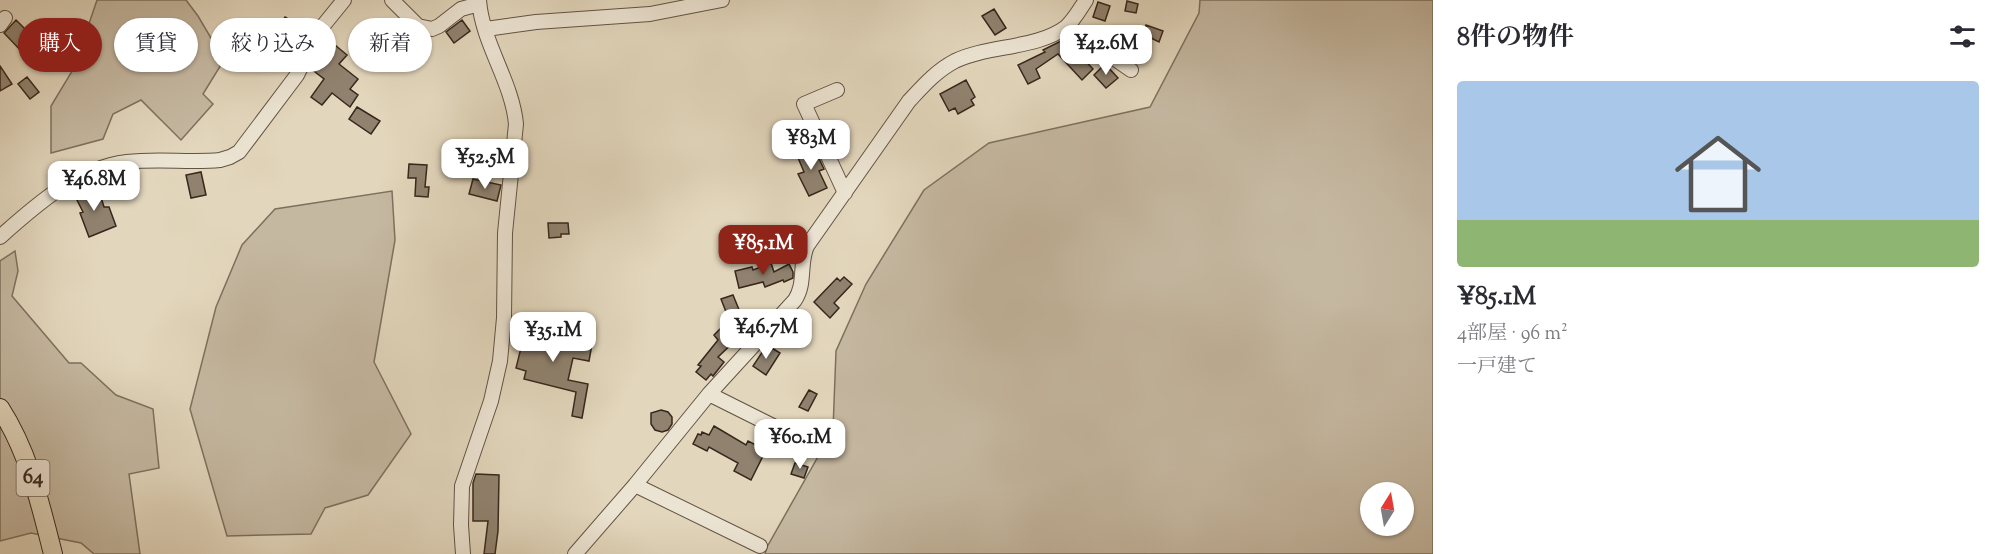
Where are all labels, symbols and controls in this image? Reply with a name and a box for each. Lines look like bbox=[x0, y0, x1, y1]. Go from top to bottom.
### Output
chip: 購入 bbox=[18, 18, 102, 72]
chip: 賃貸 bbox=[114, 18, 198, 72]
chip: 絞り込み bbox=[210, 18, 336, 72]
chip: 新着 bbox=[348, 18, 432, 72]
text: 8件の物件 bbox=[1457, 20, 1574, 57]
icon: filters bbox=[1946, 20, 1979, 53]
pin: ¥42.6M bbox=[1057, 25, 1155, 76]
text: ¥42.6M bbox=[1074, 30, 1138, 59]
pin: ¥83M bbox=[775, 120, 847, 171]
icon: home bbox=[1664, 120, 1772, 228]
text: ¥83M bbox=[786, 125, 836, 154]
pin: ¥52.5M bbox=[436, 139, 534, 190]
text: ¥52.5M bbox=[455, 144, 515, 173]
pin: ¥46.8M bbox=[45, 161, 143, 212]
text: ¥46.8M bbox=[62, 166, 126, 195]
pin: ¥85.1M bbox=[714, 225, 812, 276]
text: ¥85.1M bbox=[733, 230, 793, 259]
text: ¥85.1M bbox=[1457, 279, 1536, 316]
pin: ¥46.7M bbox=[717, 309, 815, 360]
pin: ¥35.1M bbox=[504, 312, 602, 363]
text: ¥46.7M bbox=[734, 314, 798, 343]
text: ¥35.1M bbox=[524, 317, 582, 346]
text: 4部屋 · 96 m² bbox=[1457, 320, 1568, 349]
text: 一戸建て bbox=[1457, 353, 1537, 382]
pin: ¥60.1M bbox=[751, 419, 849, 470]
text: ¥60.1M bbox=[768, 424, 832, 453]
road number: 64 bbox=[16, 460, 50, 496]
north arrow bbox=[1360, 482, 1414, 536]
map controls bbox=[1360, 482, 1414, 536]

